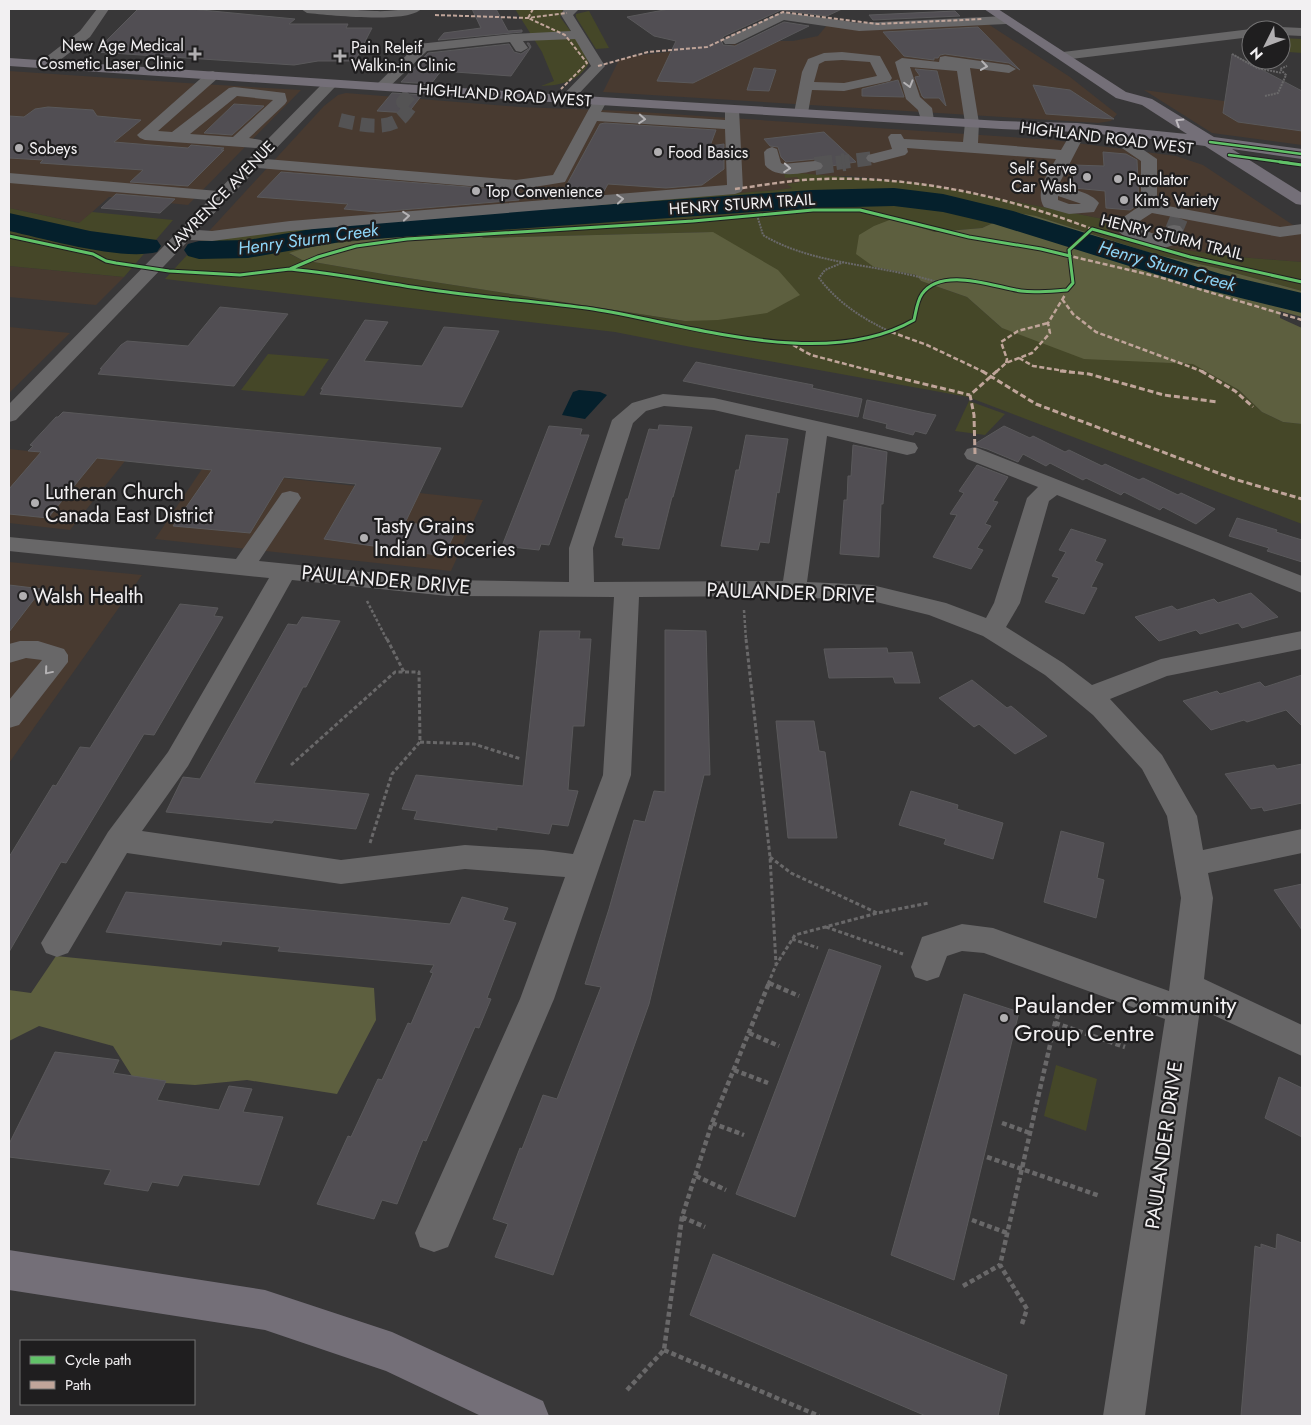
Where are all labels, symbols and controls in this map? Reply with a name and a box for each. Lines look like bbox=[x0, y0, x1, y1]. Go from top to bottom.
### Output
north arrow bbox=[1241, 20, 1291, 70]
place label: New Age Medical Cosmetic Laser Clinic bbox=[38, 34, 184, 75]
place label: Pain Releif Walkin-in Clinic bbox=[351, 36, 456, 77]
text: N bbox=[1245, 43, 1267, 65]
marker: New Age Medical Cosmetic Laser Clinic bbox=[188, 47, 202, 61]
marker: Pain Releif Walkin-in Clinic bbox=[333, 49, 347, 63]
one-way arrow bbox=[980, 60, 988, 71]
street label: HIGHLAND ROAD WEST bbox=[418, 77, 593, 113]
one-way arrow bbox=[903, 80, 913, 88]
one-way arrow bbox=[638, 113, 646, 124]
street label: HIGHLAND ROAD WEST bbox=[1019, 116, 1195, 160]
one-way arrow bbox=[1175, 119, 1184, 128]
street label: LAWRENCE AVENUE bbox=[162, 135, 280, 257]
place label: Sobeys bbox=[29, 137, 77, 160]
place label: Food Basics bbox=[668, 141, 748, 164]
marker: Sobeys bbox=[13, 142, 25, 154]
marker: Food Basics bbox=[652, 146, 664, 158]
place label: Self Serve Car Wash bbox=[1009, 157, 1077, 198]
one-way arrow bbox=[784, 163, 792, 174]
place label: Purolator bbox=[1128, 168, 1189, 191]
marker: Self Serve Car Wash bbox=[1081, 171, 1093, 183]
marker: Purolator bbox=[1112, 173, 1124, 185]
place label: Top Convenience bbox=[486, 180, 603, 203]
marker: Top Convenience bbox=[470, 185, 482, 197]
street label: HENRY STURM TRAIL bbox=[668, 187, 817, 221]
place label: Kim's Variety bbox=[1134, 189, 1220, 212]
one-way arrow bbox=[617, 193, 625, 204]
marker: Kim's Variety bbox=[1118, 194, 1130, 206]
street label: HENRY STURM TRAIL bbox=[1098, 208, 1247, 266]
one-way arrow bbox=[402, 211, 410, 222]
water label: Henry Sturm Creek bbox=[236, 216, 381, 262]
water label: Henry Sturm Creek bbox=[1095, 234, 1240, 298]
place label: Lutheran Church Canada East District bbox=[45, 478, 213, 530]
marker: Lutheran Church Canada East District bbox=[29, 497, 41, 509]
place label: Tasty Grains Indian Groceries bbox=[374, 512, 515, 564]
marker: Tasty Grains Indian Groceries bbox=[358, 532, 370, 544]
street label: PAULANDER DRIVE bbox=[300, 558, 472, 602]
street label: PAULANDER DRIVE bbox=[706, 576, 876, 610]
place label: Walsh Health bbox=[33, 582, 144, 611]
marker: Walsh Health bbox=[17, 590, 29, 602]
one-way arrow bbox=[45, 665, 53, 674]
place label: Paulander Community Group Centre bbox=[1014, 987, 1237, 1050]
marker: Paulander Community Group Centre bbox=[998, 1012, 1010, 1024]
street label: PAULANDER DRIVE bbox=[1138, 1059, 1190, 1231]
legend bbox=[20, 1340, 195, 1405]
text: Cycle path bbox=[65, 1349, 132, 1371]
text: Path bbox=[65, 1374, 91, 1396]

